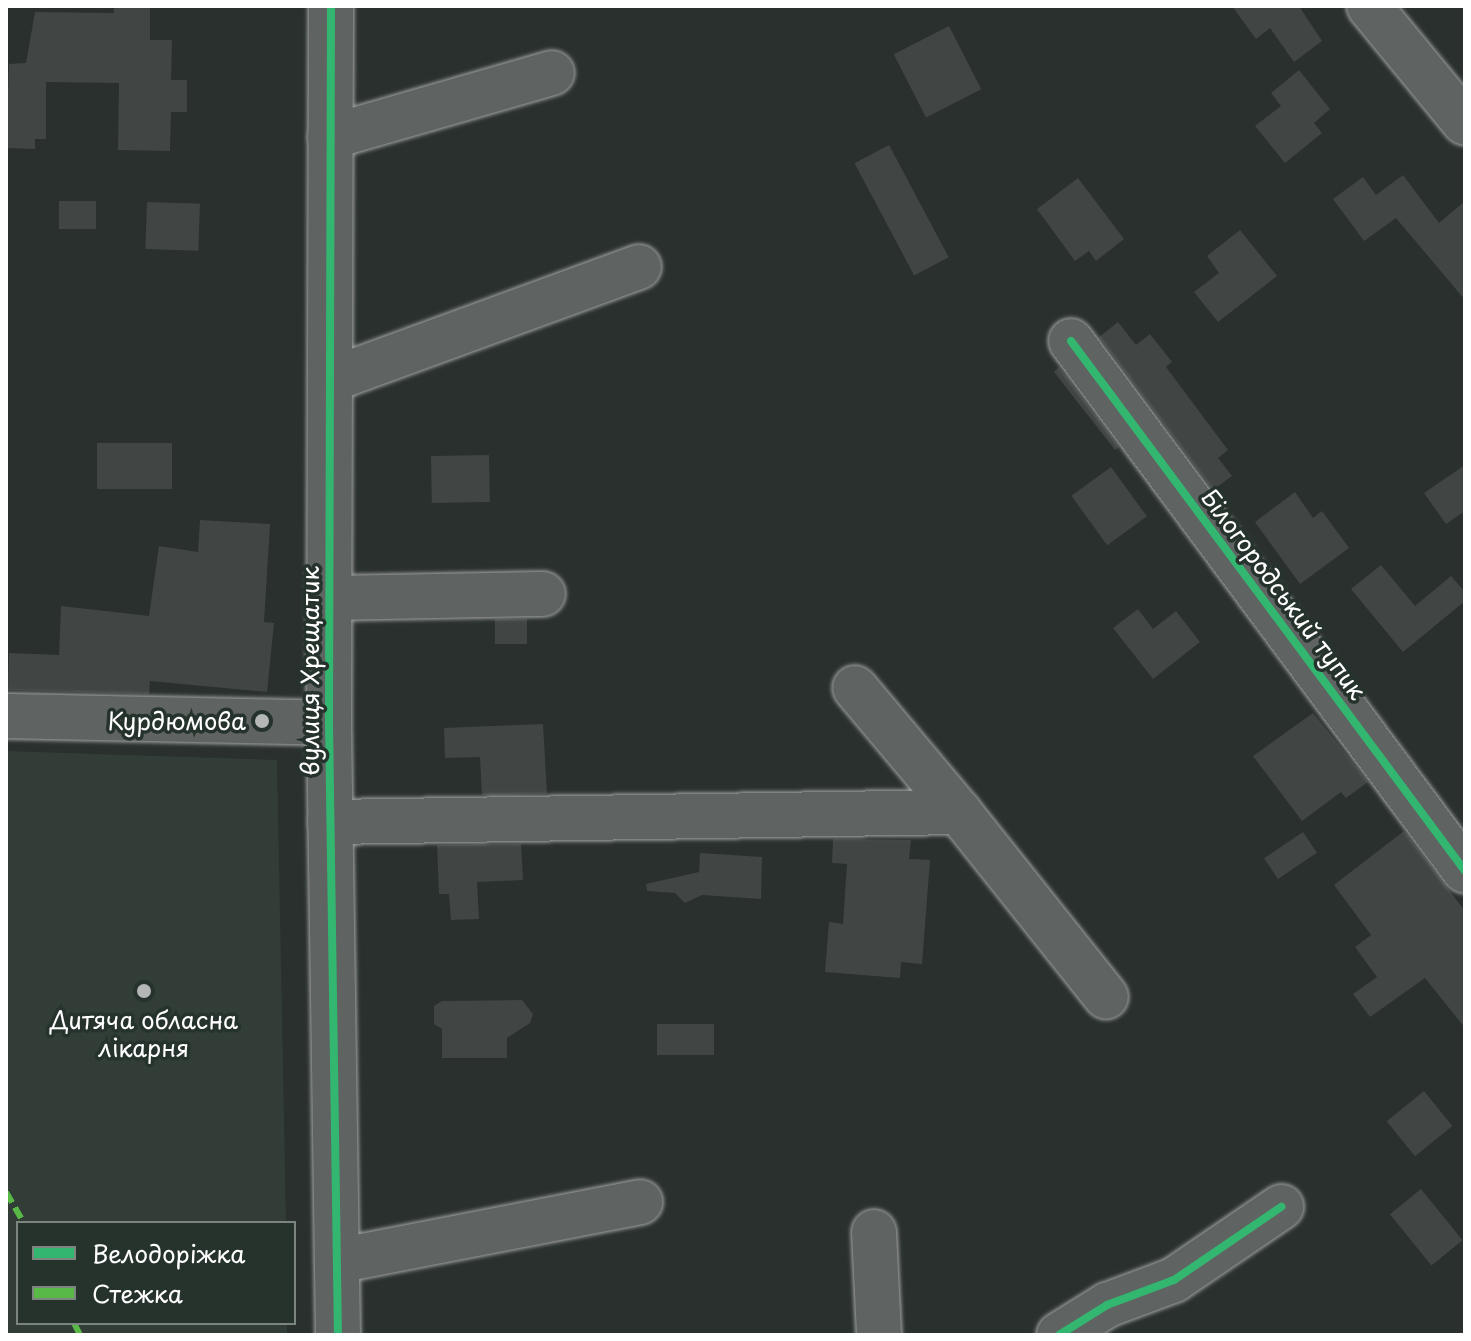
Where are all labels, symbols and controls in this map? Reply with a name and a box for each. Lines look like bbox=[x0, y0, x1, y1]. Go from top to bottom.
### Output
street label: Білогородський тупик bbox=[1195, 483, 1373, 705]
street label: вулиця Хрещатик bbox=[296, 566, 324, 776]
place label: Курдюмова bbox=[107, 707, 246, 735]
marker: Курдюмова bbox=[253, 712, 271, 730]
marker: Дитяча обласна лікарня bbox=[133, 980, 155, 1002]
place label: Дитяча обласна лікарня bbox=[49, 1006, 239, 1062]
legend bbox=[16, 1221, 296, 1325]
text: Велодоріжка bbox=[92, 1235, 245, 1271]
text: Стежка bbox=[92, 1275, 183, 1311]

